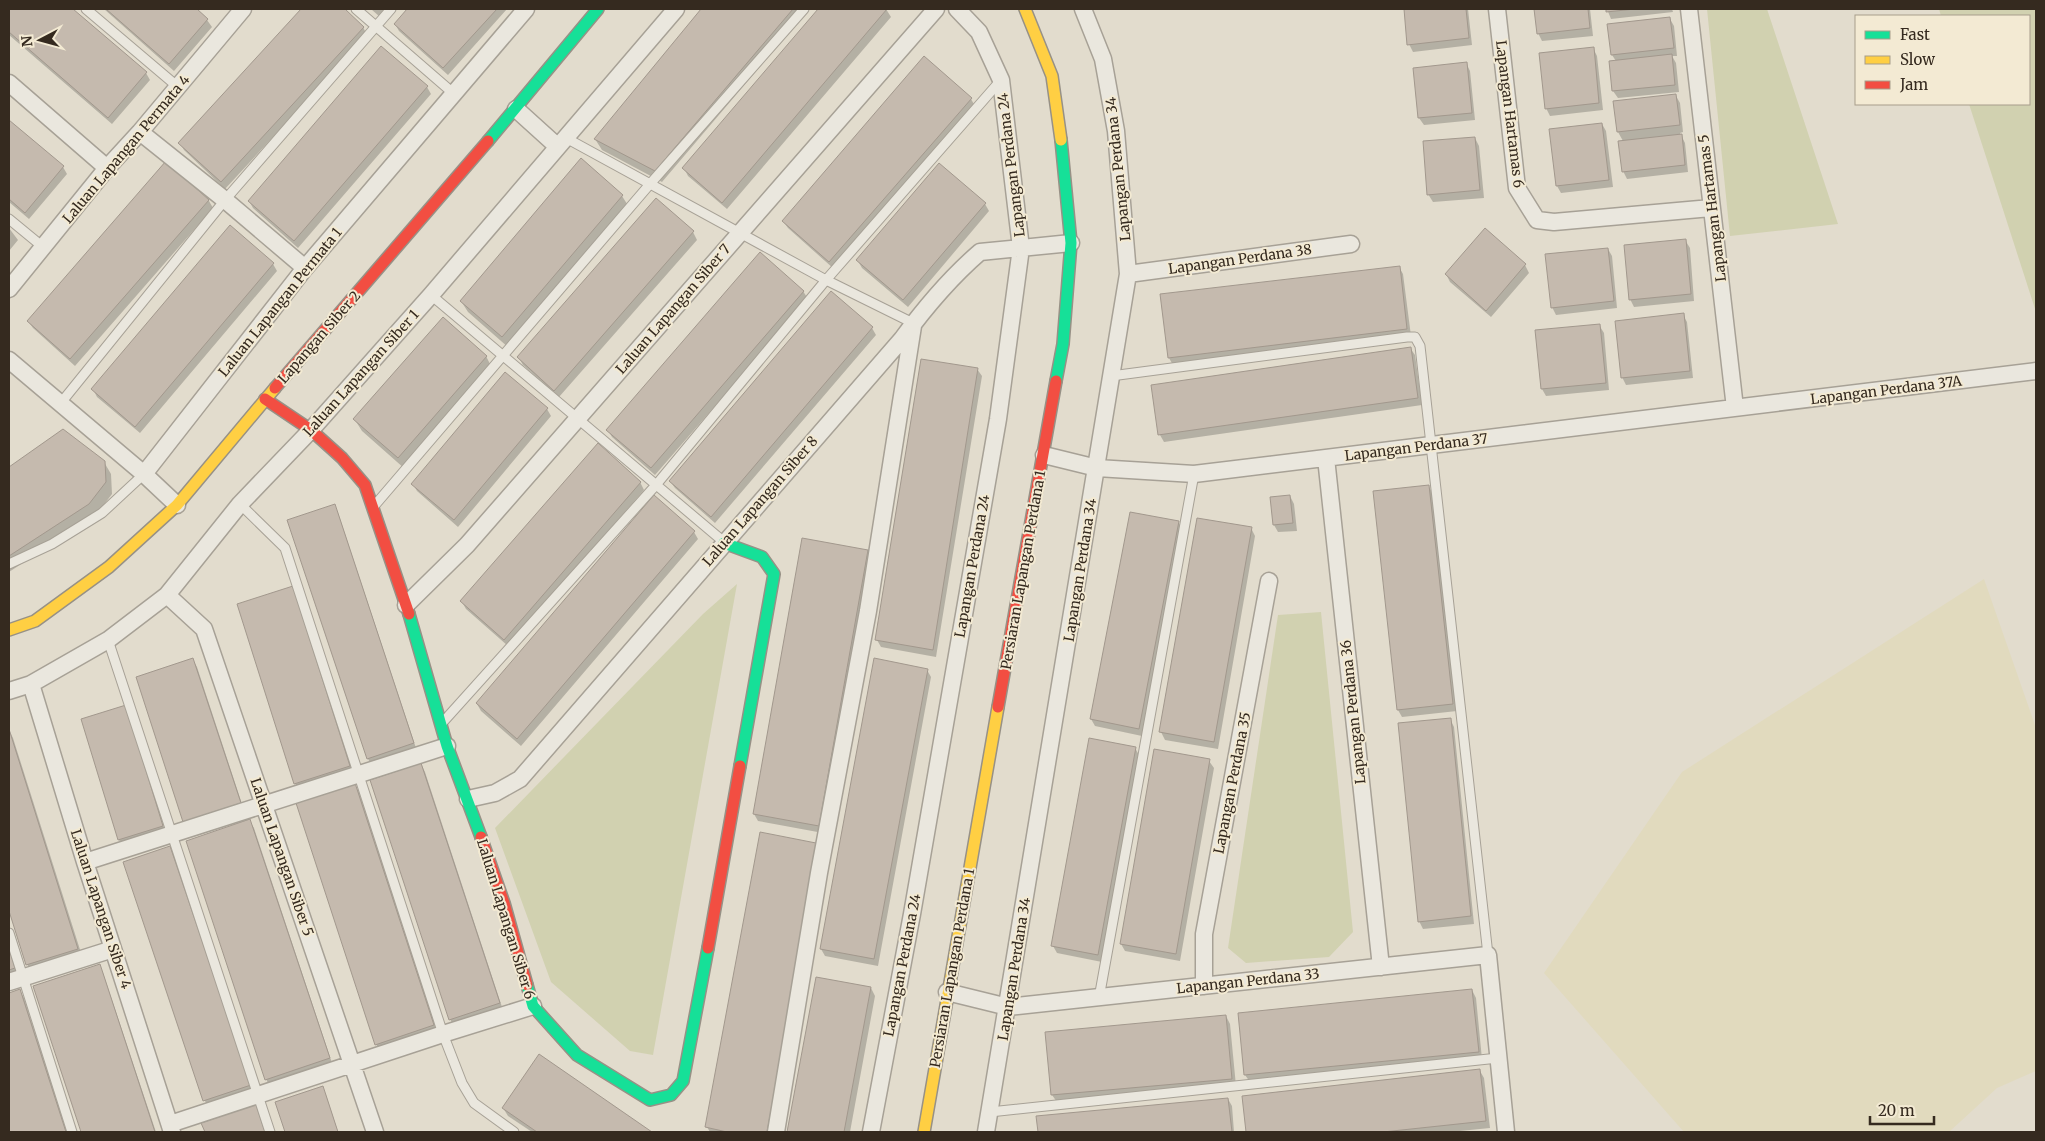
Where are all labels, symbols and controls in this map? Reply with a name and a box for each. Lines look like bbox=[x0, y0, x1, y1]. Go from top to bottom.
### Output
north arrow bbox=[15, 15, 65, 65]
legend bbox=[1855, 15, 2030, 105]
text: Fast bbox=[1900, 25, 1930, 44]
text: N bbox=[18, 35, 37, 48]
street label: Lapangan Hartamas 6 bbox=[1492, 39, 1528, 189]
text: Slow bbox=[1900, 50, 1935, 69]
street label: Laluan Lapangan Permata 4 bbox=[58, 71, 194, 227]
text: Jam bbox=[1899, 75, 1928, 94]
street label: Lapangan Perdana 24 bbox=[993, 92, 1029, 238]
street label: Lapangan Perdana 34 bbox=[1101, 96, 1135, 242]
street label: Lapangan Hartamas 5 bbox=[1694, 133, 1730, 283]
street label: Laluan Lapangan Permata 1 bbox=[214, 224, 346, 380]
street label: Laluan Lapangan Siber 7 bbox=[612, 240, 734, 378]
street label: Lapangan Perdana 38 bbox=[1167, 240, 1313, 278]
street label: Lapangan Siber 2 bbox=[274, 287, 364, 387]
street label: Laluan Lapangan Siber 1 bbox=[299, 306, 423, 440]
street label: Lapangan Perdana 37A bbox=[1809, 372, 1963, 408]
street label: Lapangan Perdana 37 bbox=[1343, 429, 1489, 465]
street label: Laluan Lapangan Siber 8 bbox=[699, 432, 821, 570]
street label: Persiaran Lapangan Perdana 1 bbox=[997, 469, 1049, 671]
street label: Lapangan Perdana 24 bbox=[951, 493, 994, 639]
street label: Lapangan Perdana 34 bbox=[1060, 497, 1100, 643]
street label: Lapangan Perdana 36 bbox=[1336, 639, 1370, 785]
street label: Lapangan Perdana 35 bbox=[1209, 711, 1255, 855]
street label: Laluan Lapangan Siber 5 bbox=[246, 775, 318, 939]
street label: Laluan Lapangan Siber 4 bbox=[67, 827, 135, 992]
street label: Laluan Lapangan Siber 6 bbox=[473, 837, 539, 1001]
street label: Persiaran Lapangan Perdana 1 bbox=[926, 867, 978, 1069]
street label: Lapangan Perdana 24 bbox=[879, 892, 925, 1038]
street label: Lapangan Perdana 34 bbox=[994, 896, 1034, 1042]
street label: Lapangan Perdana 33 bbox=[1175, 965, 1321, 997]
scale bar bbox=[1870, 1094, 1934, 1126]
text: 20 m bbox=[1878, 1101, 1915, 1120]

